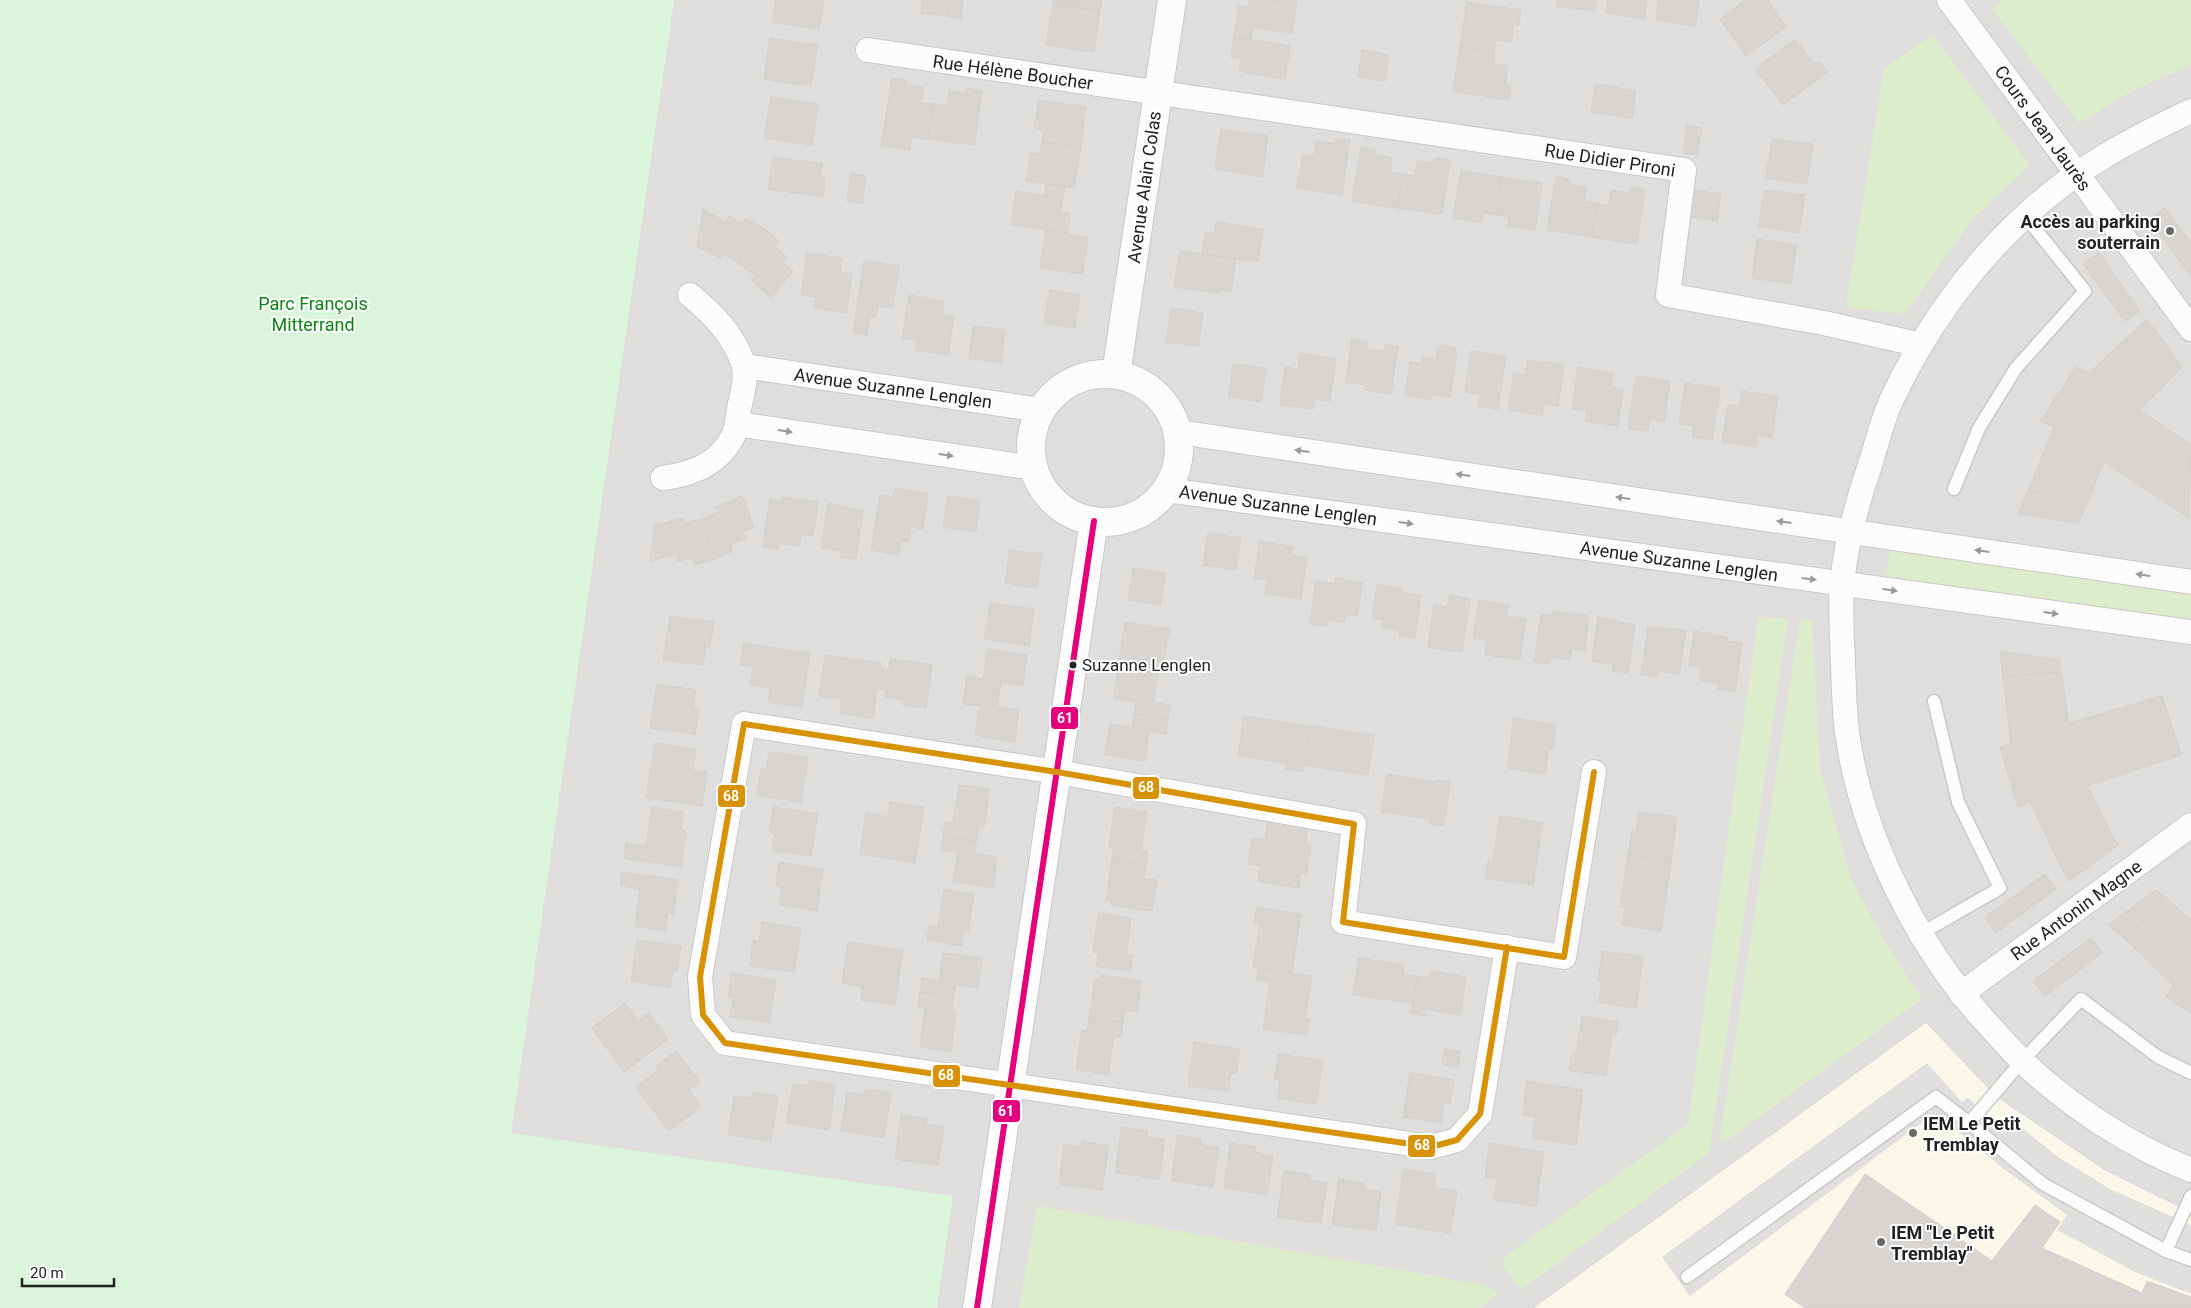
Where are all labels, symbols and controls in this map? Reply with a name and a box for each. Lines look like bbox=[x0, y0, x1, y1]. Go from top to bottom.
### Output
street label: Rue Hélène Boucher bbox=[931, 50, 1095, 94]
street label: Cours Jean Jaurès bbox=[1990, 61, 2096, 195]
street label: Avenue Alain Colas bbox=[1123, 110, 1165, 264]
street label: Rue Didier Pironi bbox=[1543, 139, 1677, 181]
place label: Accès au parking souterrain bbox=[2020, 211, 2160, 253]
marker: Accès au parking souterrain bbox=[2164, 225, 2176, 237]
park label: Parc François Mitterrand bbox=[258, 293, 368, 335]
street label: Avenue Suzanne Lenglen bbox=[793, 364, 993, 412]
one-way arrow bbox=[778, 427, 794, 435]
one-way arrow bbox=[1293, 447, 1309, 455]
one-way arrow bbox=[939, 451, 955, 459]
one-way arrow bbox=[1454, 470, 1470, 478]
street label: Avenue Suzanne Lenglen bbox=[1178, 481, 1378, 529]
one-way arrow bbox=[1615, 494, 1631, 502]
one-way arrow bbox=[1776, 518, 1792, 526]
one-way arrow bbox=[1398, 519, 1414, 527]
street label: Avenue Suzanne Lenglen bbox=[1579, 537, 1779, 585]
one-way arrow bbox=[1974, 547, 1990, 555]
one-way arrow bbox=[2134, 571, 2150, 579]
one-way arrow bbox=[1802, 575, 1818, 583]
one-way arrow bbox=[1883, 587, 1899, 595]
one-way arrow bbox=[2044, 609, 2060, 617]
place label: Suzanne Lenglen bbox=[1082, 655, 1211, 675]
marker: Suzanne Lenglen bbox=[1068, 660, 1078, 670]
line badge: 61 bbox=[1050, 706, 1079, 730]
text: 61 bbox=[1057, 710, 1073, 726]
line badge: 68 bbox=[1132, 776, 1160, 800]
text: 68 bbox=[1138, 779, 1154, 795]
line badge: 68 bbox=[717, 784, 746, 808]
text: 68 bbox=[723, 788, 739, 804]
street label: Rue Antonin Magne bbox=[2007, 856, 2145, 964]
line badge: 68 bbox=[932, 1064, 961, 1088]
text: 68 bbox=[938, 1067, 954, 1083]
line badge: 61 bbox=[992, 1099, 1021, 1123]
text: 61 bbox=[998, 1103, 1014, 1119]
place label: IEM Le Petit Tremblay bbox=[1923, 1113, 2021, 1155]
marker: IEM Le Petit Tremblay bbox=[1907, 1127, 1919, 1139]
line badge: 68 bbox=[1407, 1134, 1436, 1158]
text: 68 bbox=[1414, 1137, 1430, 1153]
place label: IEM "Le Petit Tremblay" bbox=[1891, 1222, 1994, 1264]
marker: IEM "Le Petit Tremblay" bbox=[1875, 1236, 1887, 1248]
scale bar bbox=[22, 1256, 115, 1288]
text: 20 m bbox=[30, 1264, 64, 1282]

